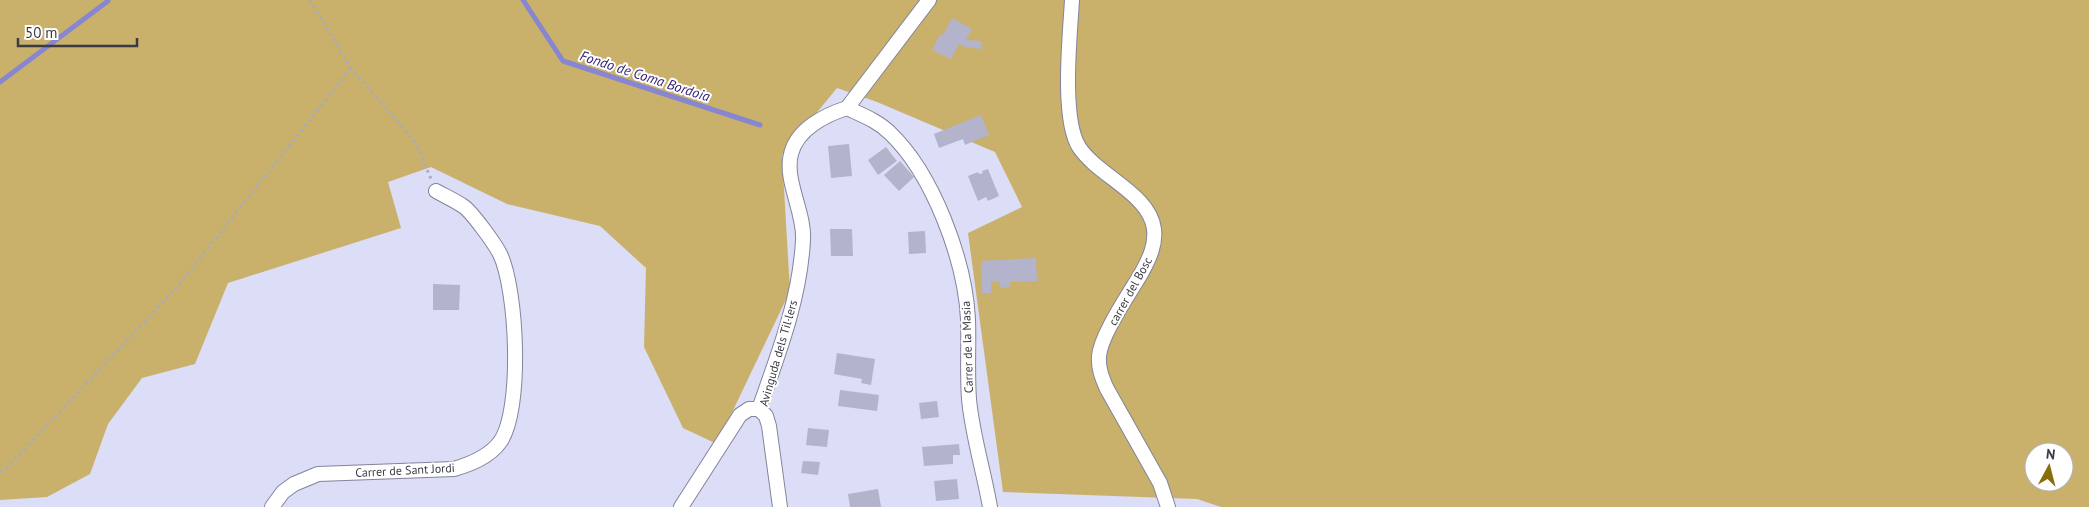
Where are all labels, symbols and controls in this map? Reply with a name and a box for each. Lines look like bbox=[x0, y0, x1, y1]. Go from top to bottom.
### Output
scale bar bbox=[18, 15, 136, 47]
text: 50 m bbox=[25, 23, 58, 42]
water label: Fondo de Coma Bordoia bbox=[578, 47, 712, 106]
street label: carrer del Bosc bbox=[1105, 254, 1155, 328]
street label: Avinguda dels Til·lers bbox=[756, 298, 800, 408]
street label: Carrer de la Masia bbox=[958, 301, 976, 393]
north arrow bbox=[2024, 442, 2074, 492]
text: N bbox=[2045, 445, 2056, 464]
street label: Carrer de Sant Jordi bbox=[355, 460, 455, 480]

